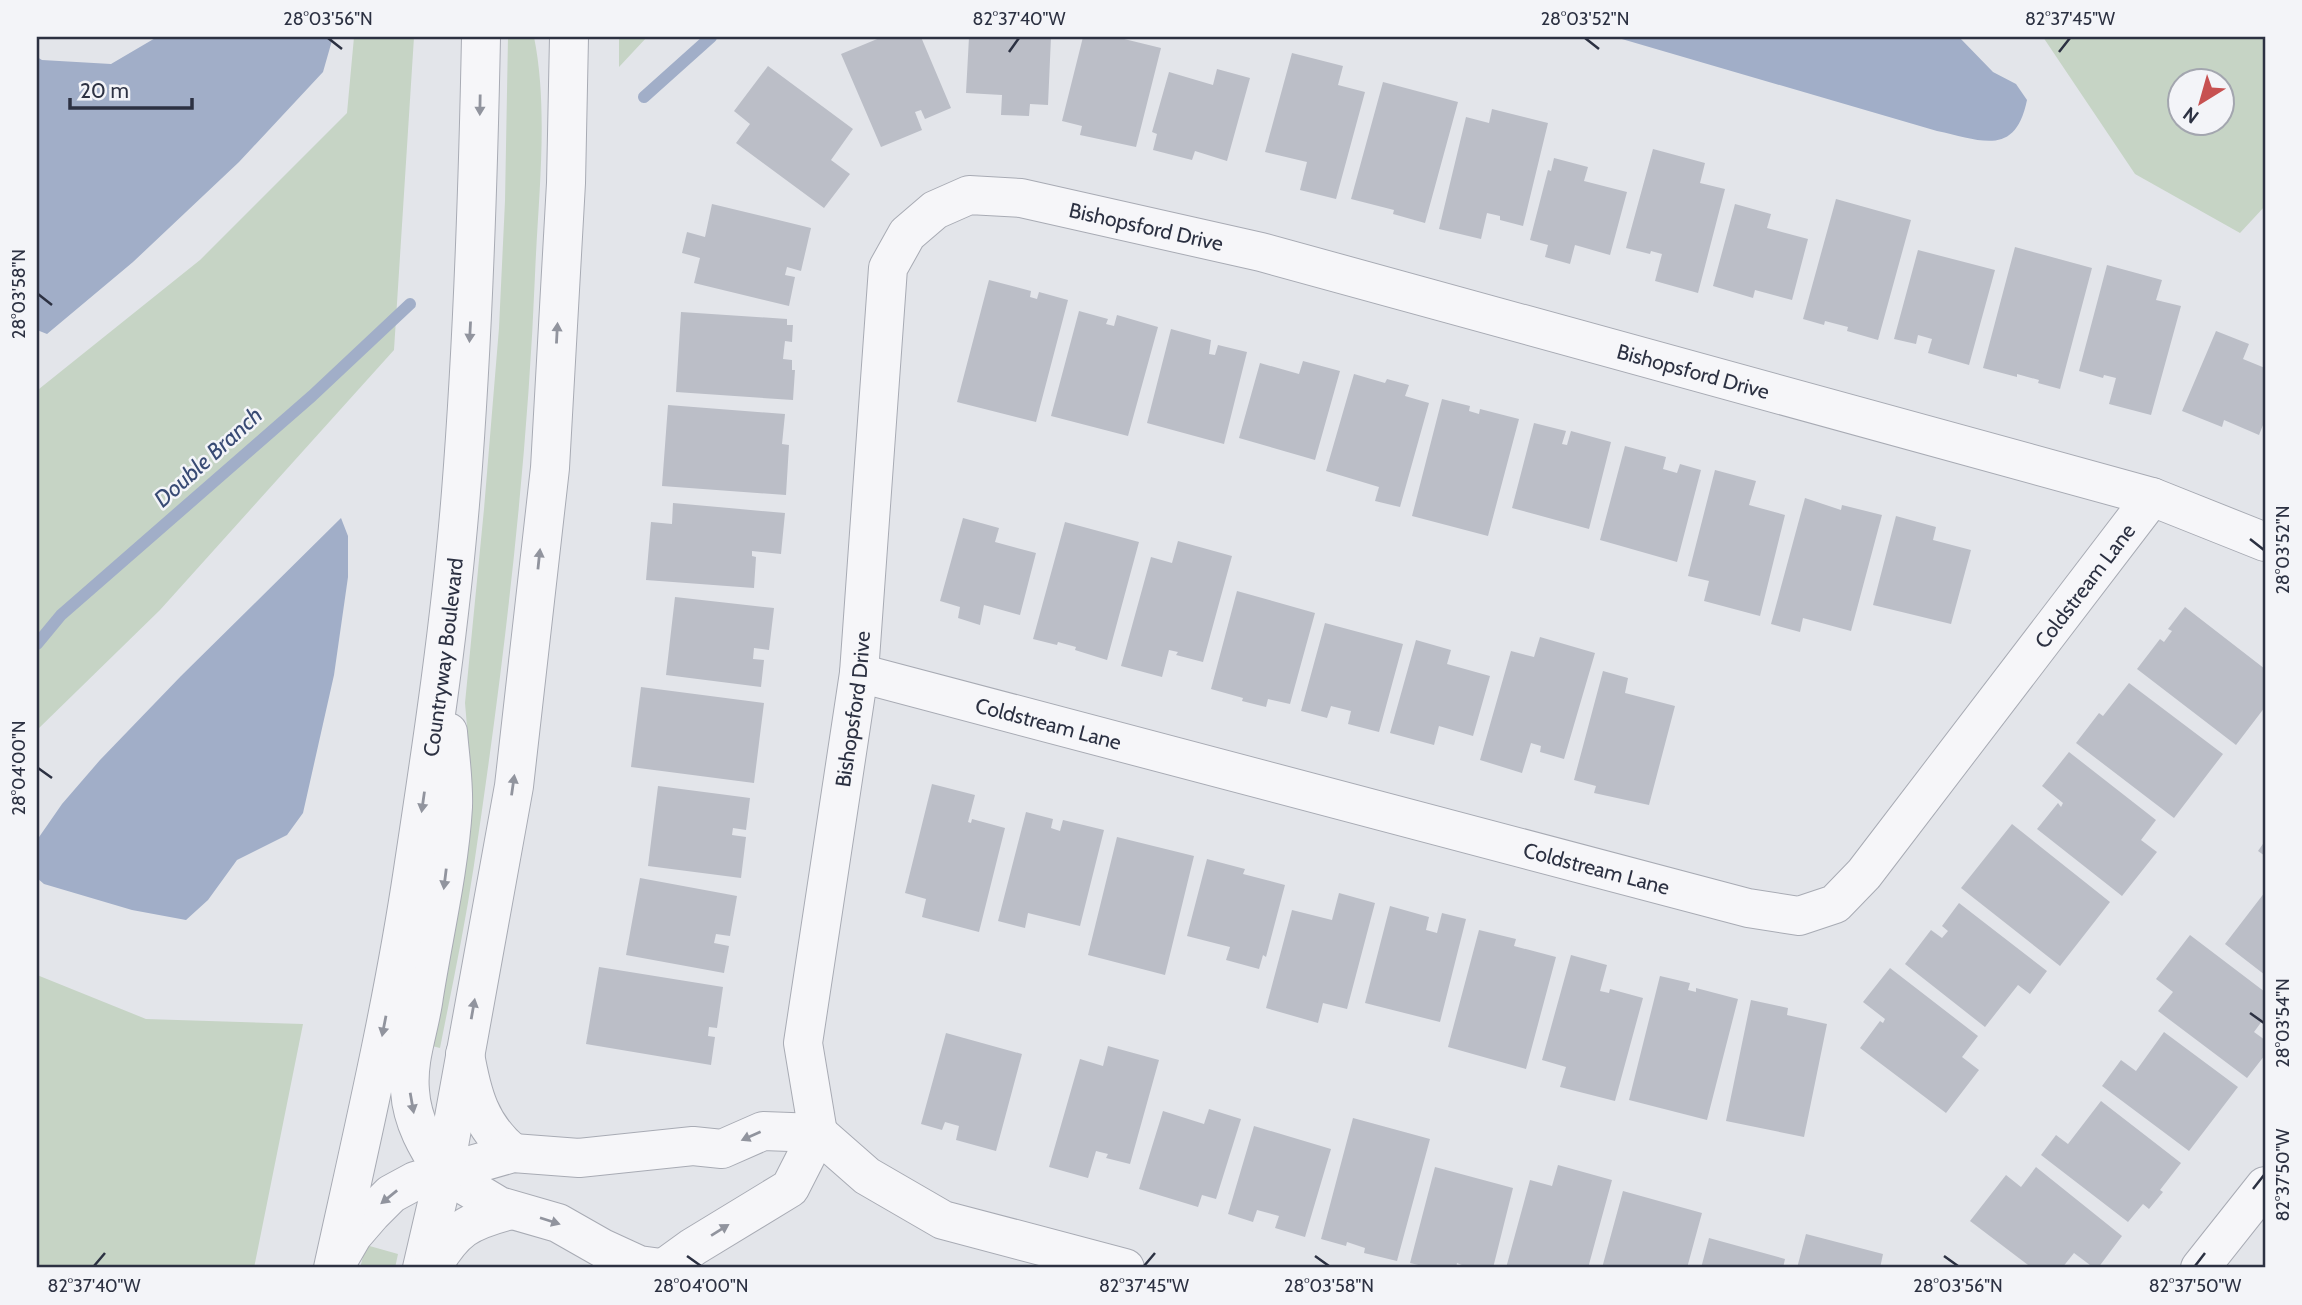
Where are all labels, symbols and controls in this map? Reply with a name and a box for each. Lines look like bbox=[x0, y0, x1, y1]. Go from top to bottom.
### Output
text: 28°03'56"N bbox=[283, 8, 373, 30]
text: 82°37'40"W bbox=[973, 8, 1065, 30]
text: 28°03'52"N bbox=[1541, 8, 1629, 30]
text: 82°37'45"W bbox=[2025, 8, 2115, 30]
scale bar bbox=[70, 66, 192, 110]
north arrow bbox=[2166, 66, 2236, 136]
text: 20 m bbox=[80, 78, 129, 103]
one-way arrow bbox=[474, 94, 486, 116]
text: N bbox=[2179, 102, 2203, 128]
street label: Bishopsford Drive bbox=[1067, 197, 1226, 256]
text: 28°03'58"N bbox=[8, 249, 30, 339]
one-way arrow bbox=[464, 321, 475, 343]
one-way arrow bbox=[552, 322, 563, 344]
street label: Bishopsford Drive bbox=[1614, 338, 1773, 404]
water label: Double Branch bbox=[148, 401, 268, 513]
text: 28°03'52"N bbox=[2272, 506, 2294, 594]
street label: Coldstream Lane bbox=[2029, 518, 2140, 653]
one-way arrow bbox=[534, 548, 545, 570]
street label: Countryway Boulevard bbox=[418, 556, 467, 758]
street label: Bishopsford Drive bbox=[829, 630, 874, 789]
street label: Coldstream Lane bbox=[973, 692, 1124, 754]
text: 28°04'00"N bbox=[8, 720, 30, 816]
one-way arrow bbox=[508, 774, 519, 796]
one-way arrow bbox=[417, 791, 428, 813]
street label: Coldstream Lane bbox=[1521, 837, 1673, 899]
one-way arrow bbox=[439, 868, 450, 890]
text: 28°03'54"N bbox=[2272, 978, 2294, 1068]
one-way arrow bbox=[468, 998, 479, 1020]
one-way arrow bbox=[378, 1015, 389, 1037]
one-way arrow bbox=[407, 1092, 418, 1114]
text: 82°37'50"W bbox=[2272, 1129, 2294, 1221]
one-way arrow bbox=[741, 1130, 761, 1142]
one-way arrow bbox=[381, 1190, 399, 1205]
one-way arrow bbox=[539, 1217, 560, 1227]
one-way arrow bbox=[711, 1223, 730, 1236]
text: 82°37'40"W bbox=[48, 1275, 140, 1297]
text: 28°04'00"N bbox=[653, 1275, 749, 1297]
text: 82°37'45"W bbox=[1099, 1275, 1189, 1297]
text: 28°03'58"N bbox=[1284, 1275, 1374, 1297]
text: 28°03'56"N bbox=[1913, 1275, 2003, 1297]
text: 82°37'50"W bbox=[2149, 1275, 2241, 1297]

